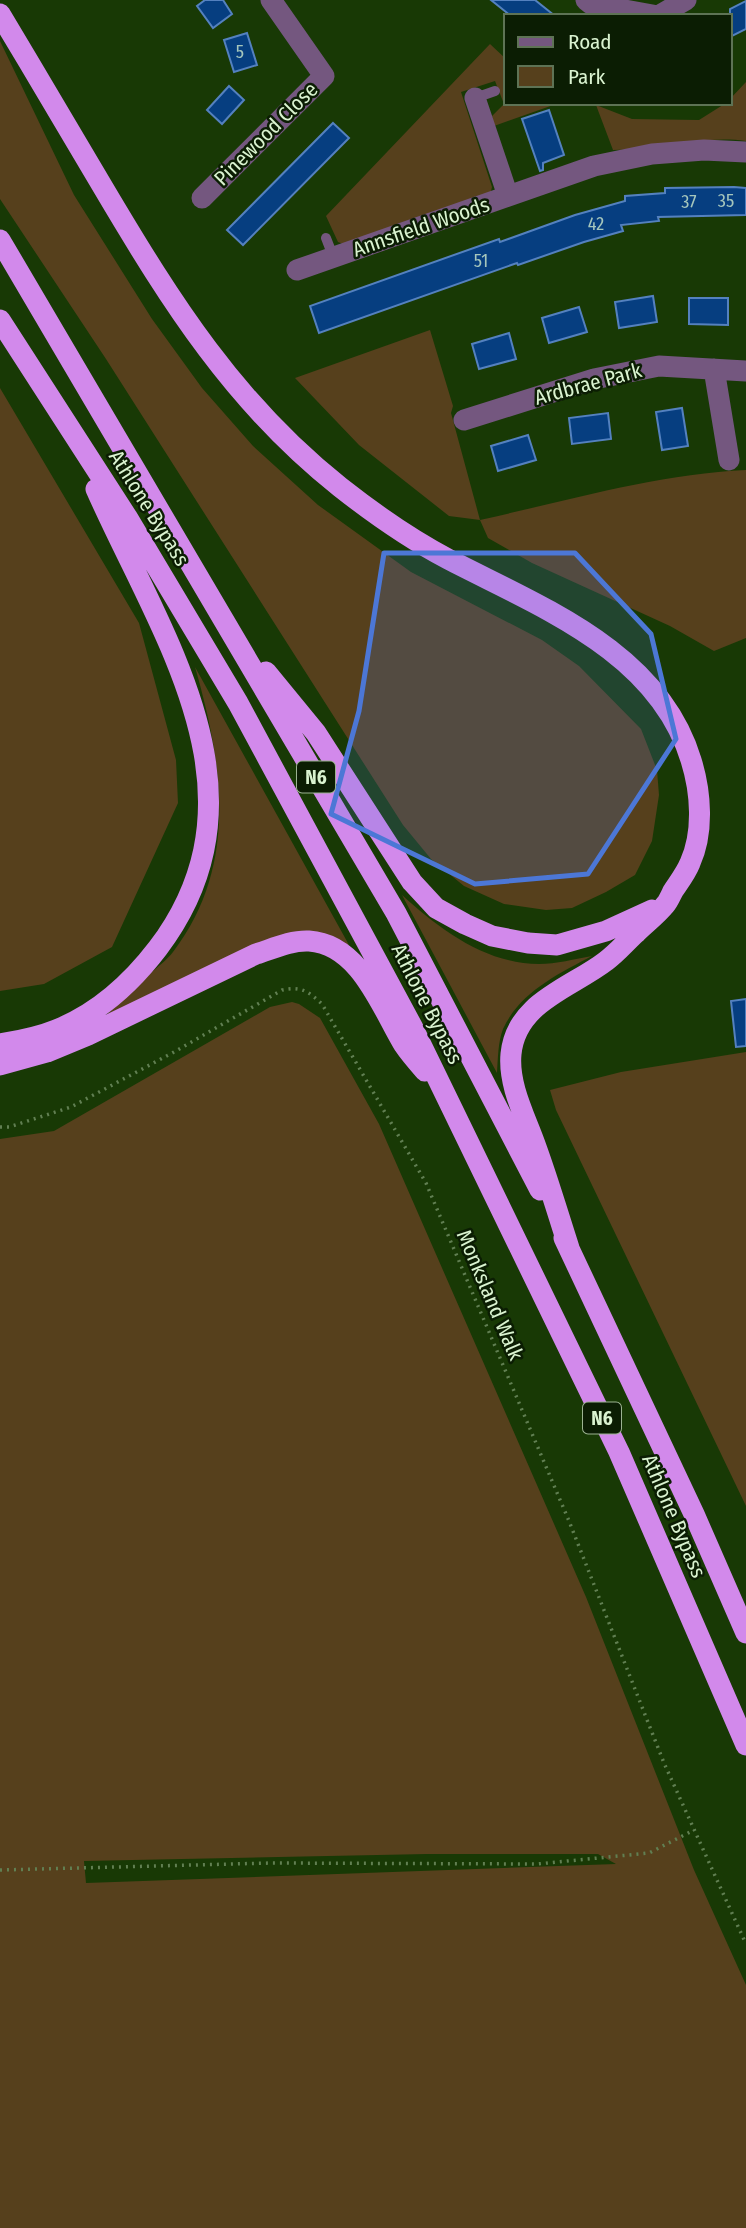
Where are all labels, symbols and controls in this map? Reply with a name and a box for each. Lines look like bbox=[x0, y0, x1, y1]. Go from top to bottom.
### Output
legend bbox=[504, 14, 732, 105]
text: Road bbox=[568, 29, 612, 55]
house number: 5 bbox=[236, 41, 244, 63]
text: Park bbox=[568, 64, 606, 90]
street label: Pinewood Close bbox=[209, 77, 323, 191]
house number: 35 bbox=[718, 190, 734, 212]
street label: Annsfield Woods bbox=[349, 191, 493, 263]
house number: 37 bbox=[681, 191, 697, 213]
house number: 42 bbox=[588, 213, 604, 235]
house number: 51 bbox=[474, 250, 488, 272]
street label: Ardbrae Park bbox=[532, 357, 645, 411]
street label: Athlone Bypass bbox=[103, 445, 195, 571]
road number: N6 bbox=[297, 762, 335, 792]
street label: Athlone Bypass bbox=[386, 939, 468, 1069]
street label: Monksland Walk bbox=[451, 1226, 529, 1364]
road number: N6 bbox=[583, 1402, 621, 1434]
street label: Athlone Bypass bbox=[636, 1450, 712, 1582]

